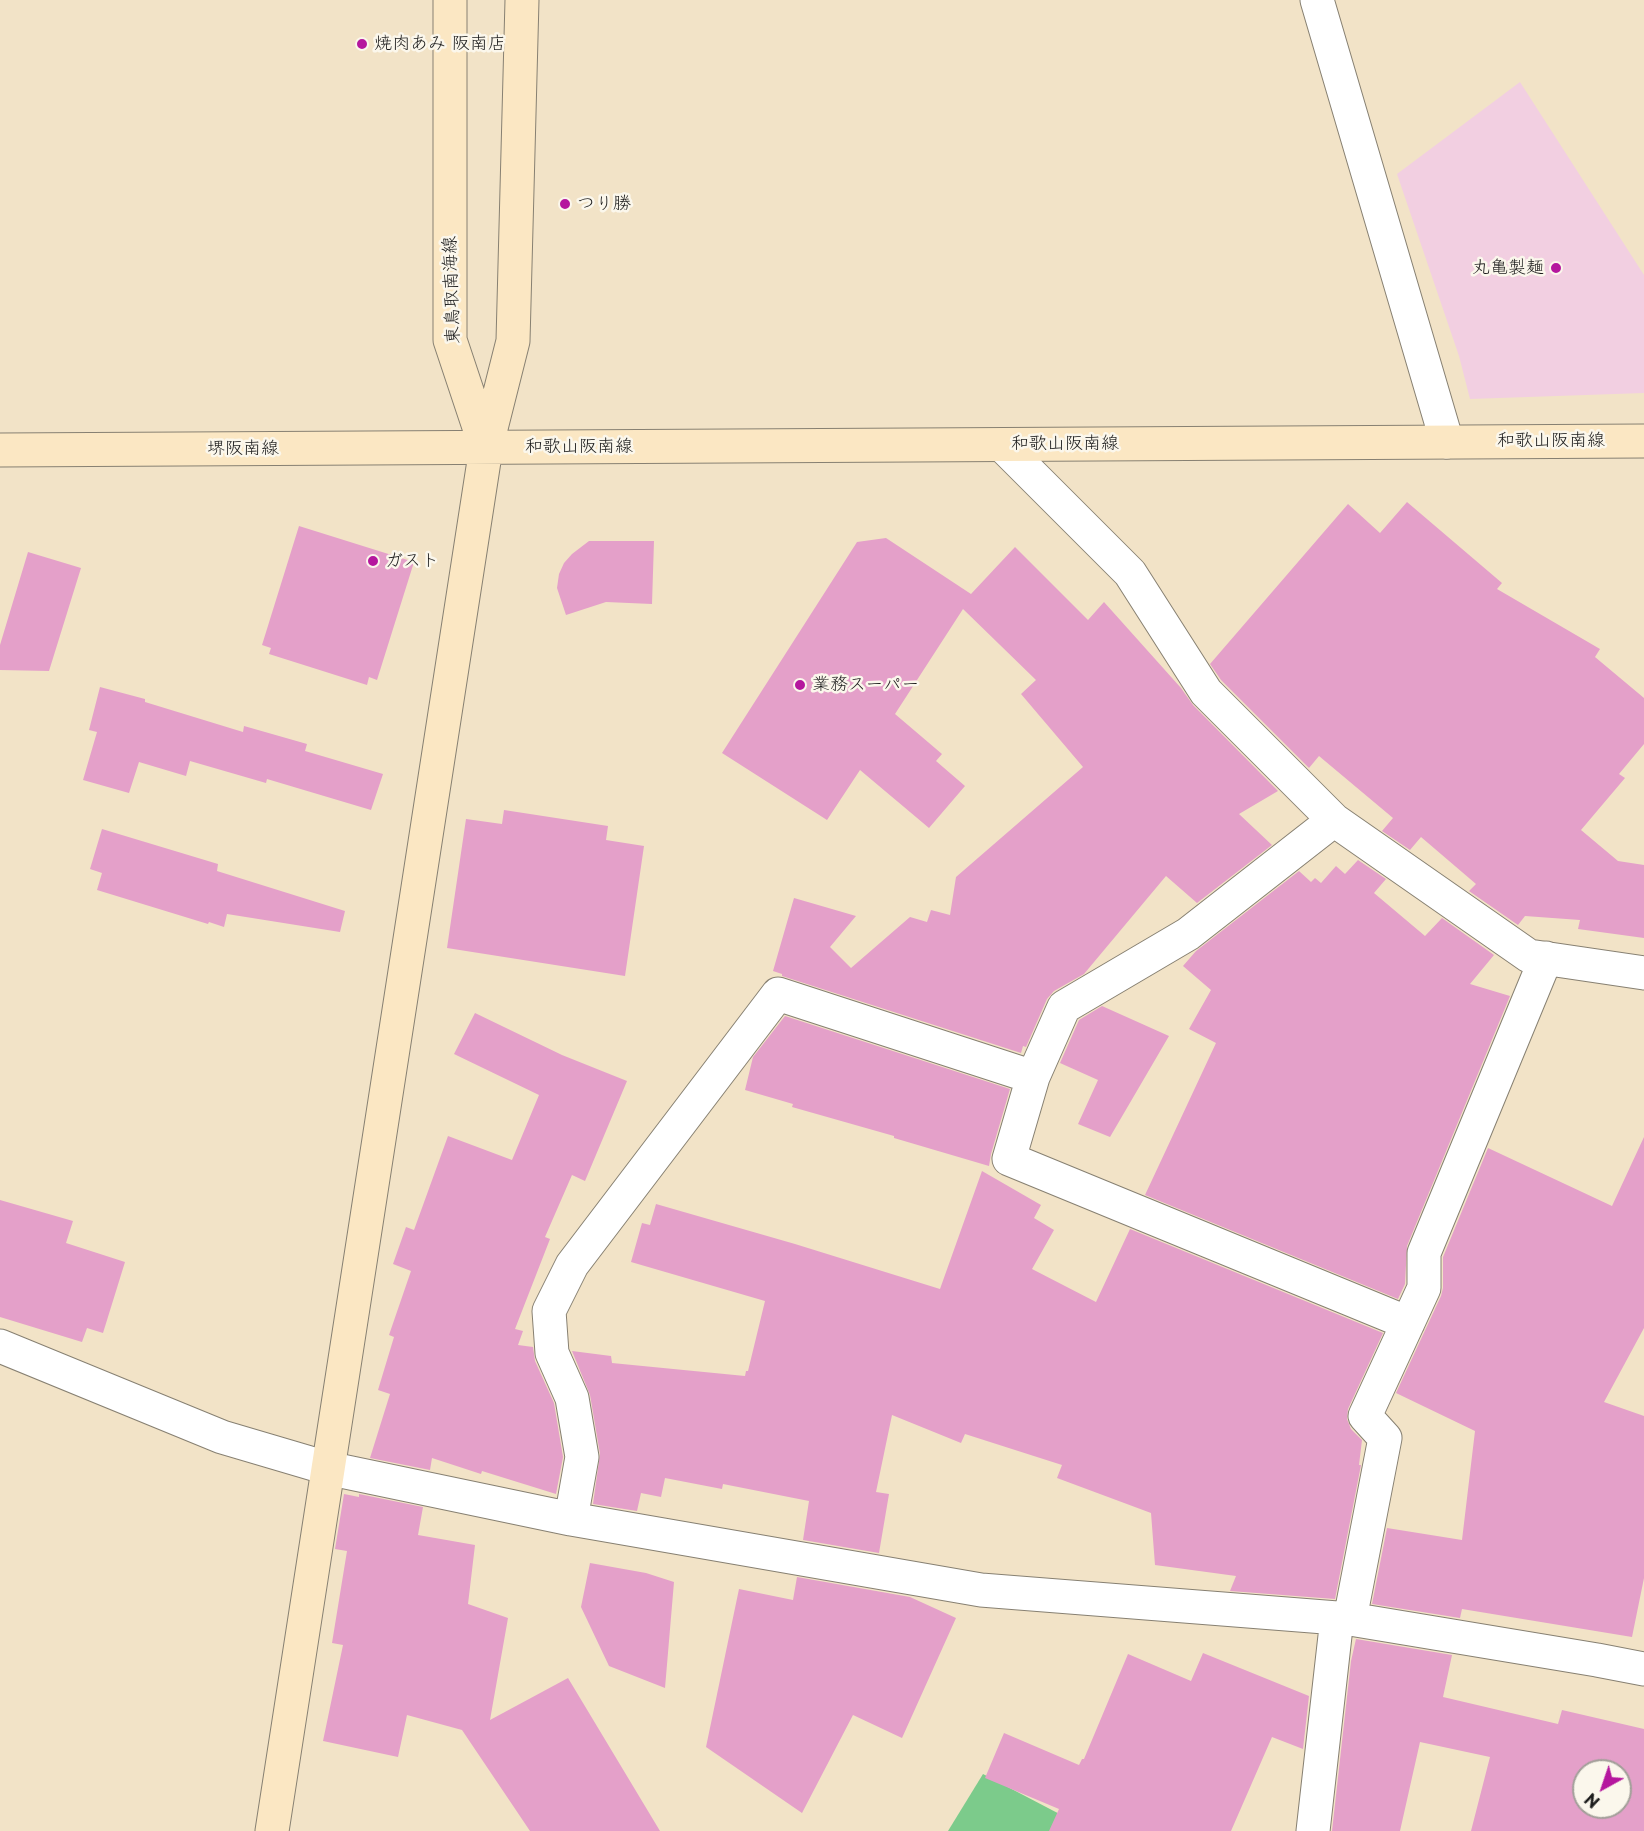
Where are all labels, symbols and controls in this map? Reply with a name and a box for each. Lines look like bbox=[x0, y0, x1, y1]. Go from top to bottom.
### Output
place label: 焼肉あみ 阪南店 bbox=[374, 33, 506, 55]
marker: 焼肉あみ 阪南店 bbox=[355, 37, 369, 51]
place label: つり勝 bbox=[577, 193, 631, 215]
marker: つり勝 bbox=[558, 197, 572, 211]
street label: 東鳥取南海線 bbox=[439, 236, 465, 344]
place label: 丸亀製麺 bbox=[1472, 257, 1544, 279]
marker: 丸亀製麺 bbox=[1549, 261, 1563, 275]
street label: 和歌山阪南線 bbox=[1497, 430, 1605, 452]
street label: 和歌山阪南線 bbox=[1011, 433, 1119, 455]
street label: 和歌山阪南線 bbox=[525, 436, 633, 458]
street label: 堺阪南線 bbox=[207, 438, 279, 460]
place label: ガスト bbox=[385, 550, 439, 572]
marker: ガスト bbox=[366, 554, 380, 568]
place label: 業務スーパー bbox=[812, 674, 919, 696]
marker: 業務スーパー bbox=[793, 678, 807, 692]
north arrow bbox=[1572, 1759, 1632, 1819]
text: N bbox=[1579, 1788, 1604, 1815]

